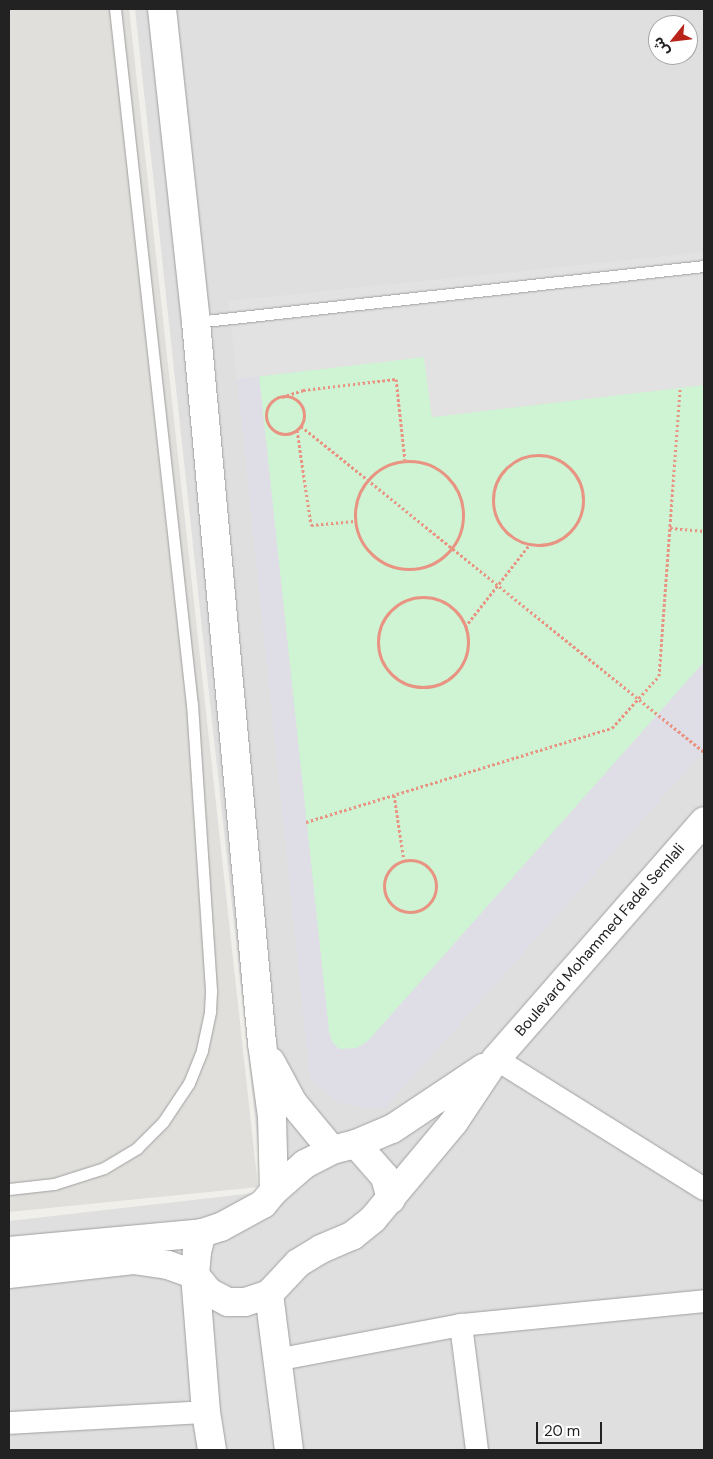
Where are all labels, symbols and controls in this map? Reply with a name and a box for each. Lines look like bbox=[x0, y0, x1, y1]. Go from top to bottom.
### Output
north arrow bbox=[648, 15, 698, 65]
text: ش bbox=[648, 34, 673, 60]
street label: Boulevard Mohammed Fadel Semlali bbox=[511, 840, 689, 1040]
scale bar bbox=[538, 1412, 604, 1444]
text: 20 m bbox=[544, 1421, 580, 1441]

